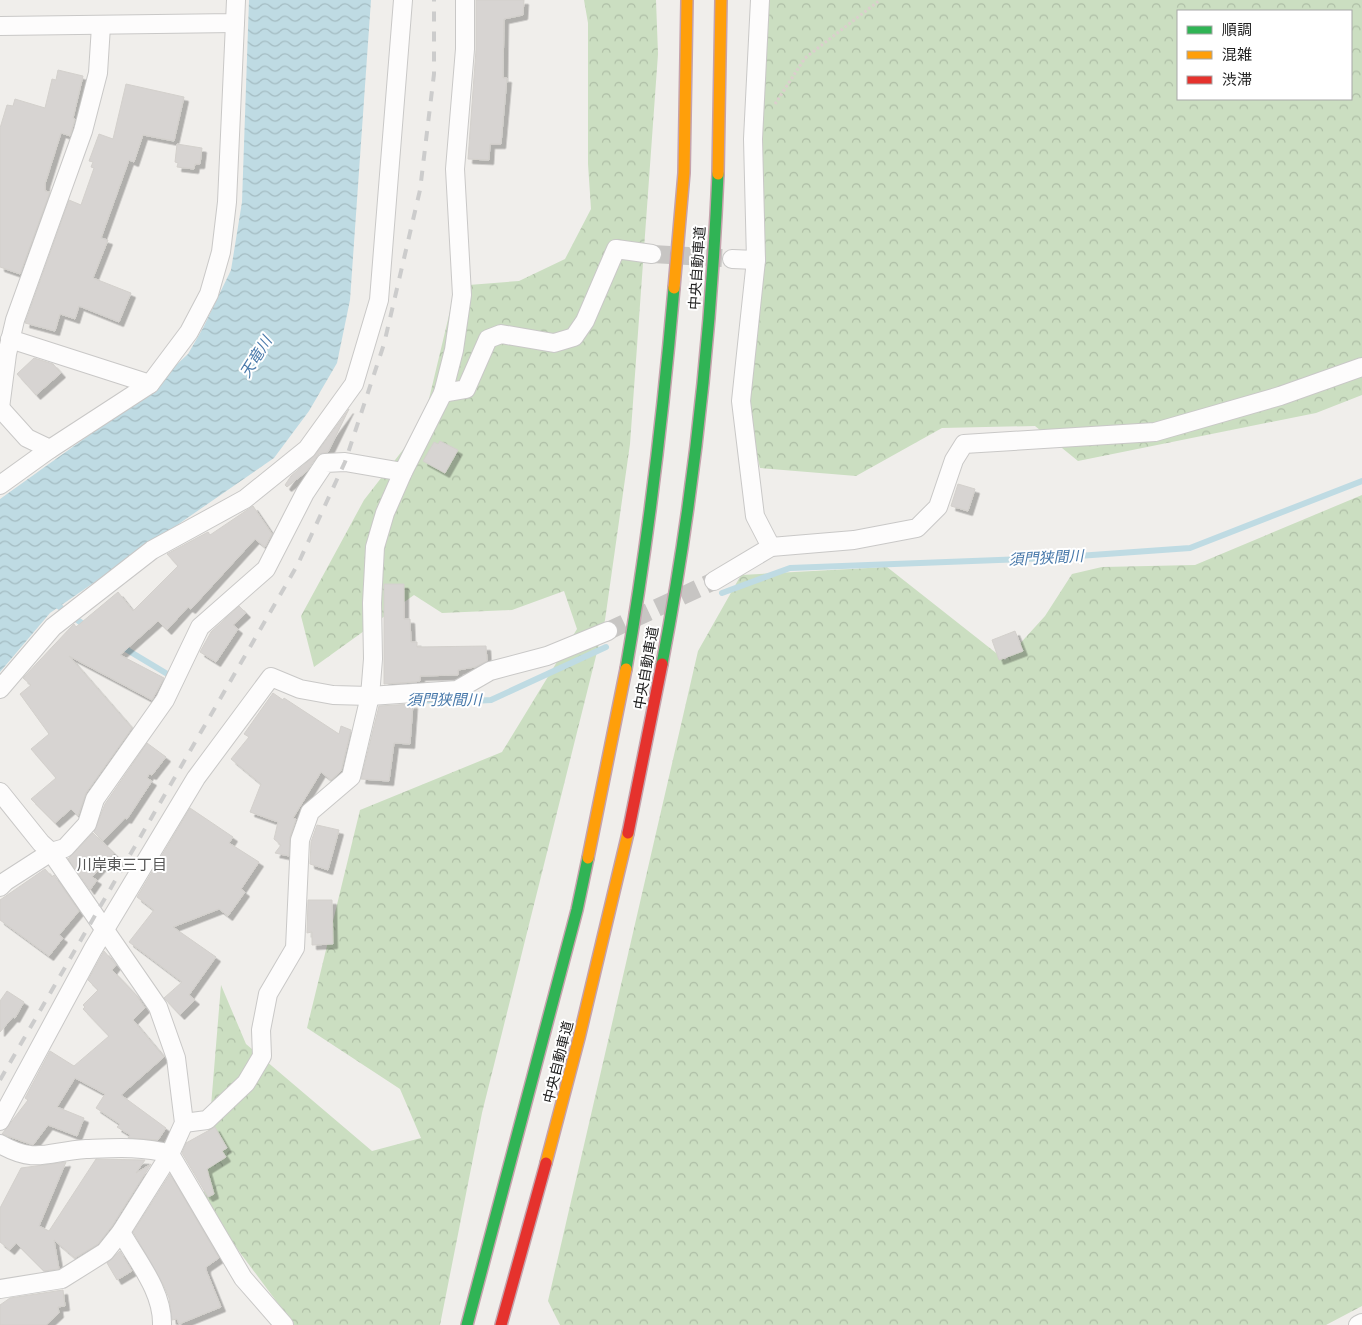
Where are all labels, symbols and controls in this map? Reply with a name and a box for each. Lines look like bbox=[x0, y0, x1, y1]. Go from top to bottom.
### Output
legend bbox=[1177, 10, 1352, 100]
text: 順調 bbox=[1222, 21, 1252, 39]
text: 混雑 bbox=[1222, 46, 1252, 64]
text: 渋滞 bbox=[1222, 71, 1252, 89]
street label: 中央自動車道 bbox=[686, 226, 708, 310]
water label: 天竜川 bbox=[236, 331, 277, 381]
water label: 須門狭間川 bbox=[1008, 547, 1086, 569]
street label: 中央自動車道 bbox=[631, 625, 661, 711]
water label: 須門狭間川 bbox=[406, 691, 483, 709]
district label: 川岸東三丁目 bbox=[77, 856, 167, 874]
street label: 中央自動車道 bbox=[540, 1019, 576, 1105]

